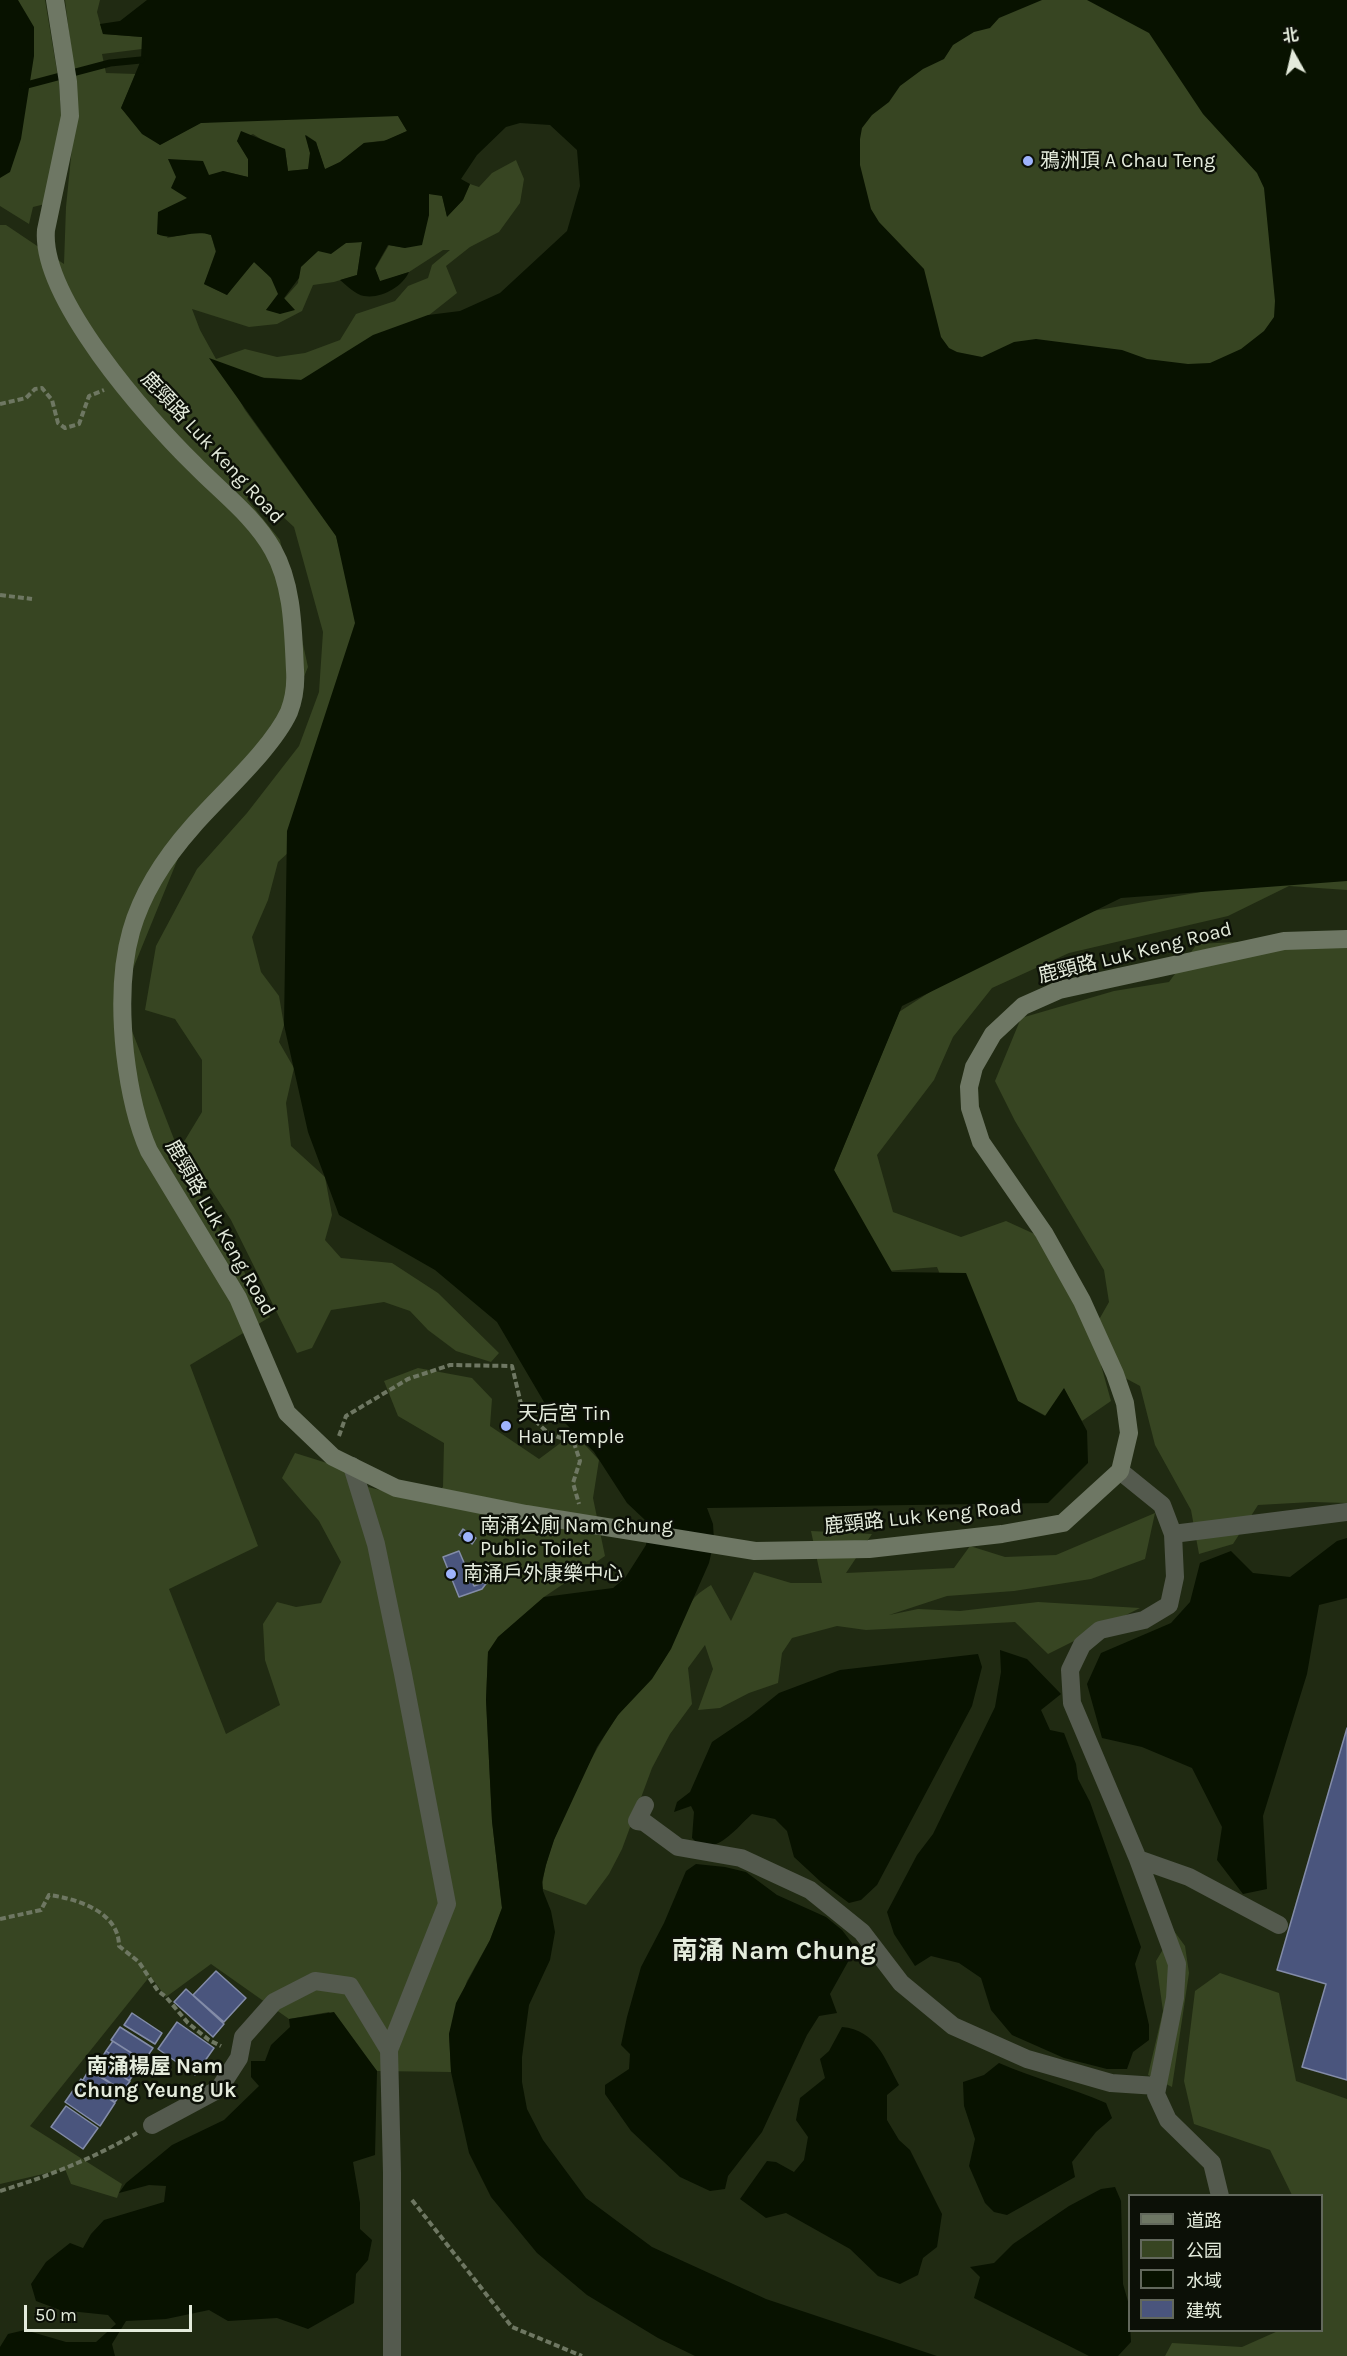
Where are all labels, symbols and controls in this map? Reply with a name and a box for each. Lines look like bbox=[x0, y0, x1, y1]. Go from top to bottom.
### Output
north arrow bbox=[1263, 24, 1323, 84]
text: 北 bbox=[1281, 25, 1300, 46]
place label: 鴉洲頂 A Chau Teng bbox=[1040, 149, 1215, 173]
marker: 鴉洲頂 A Chau Teng bbox=[1021, 154, 1035, 168]
street label: 鹿頸路 Luk Keng Road bbox=[135, 367, 289, 529]
street label: 鹿頸路 Luk Keng Road bbox=[1036, 917, 1234, 989]
street label: 鹿頸路 Luk Keng Road bbox=[160, 1136, 280, 1320]
place label: 天后宮 Tin Hau Temple bbox=[518, 1402, 624, 1449]
marker: 天后宮 Tin Hau Temple bbox=[499, 1419, 513, 1433]
street label: 鹿頸路 Luk Keng Road bbox=[823, 1495, 1023, 1539]
place label: 南涌公廁 Nam Chung Public Toilet bbox=[480, 1514, 673, 1561]
marker: 南涌公廁 Nam Chung Public Toilet bbox=[461, 1530, 475, 1544]
place label: 南涌戶外康樂中心 bbox=[463, 1562, 623, 1586]
marker: 南涌戶外康樂中心 bbox=[444, 1567, 458, 1581]
district label: 南涌 Nam Chung bbox=[672, 1936, 876, 1968]
district label: 南涌楊屋 Nam Chung Yeung Uk bbox=[74, 2054, 236, 2104]
legend bbox=[1128, 2194, 1323, 2332]
text: 道路 bbox=[1186, 2210, 1222, 2232]
text: 公园 bbox=[1186, 2240, 1222, 2262]
text: 水域 bbox=[1186, 2270, 1222, 2292]
scale bar bbox=[27, 2293, 195, 2331]
text: 建筑 bbox=[1186, 2300, 1222, 2322]
text: 50 m bbox=[35, 2304, 77, 2326]

